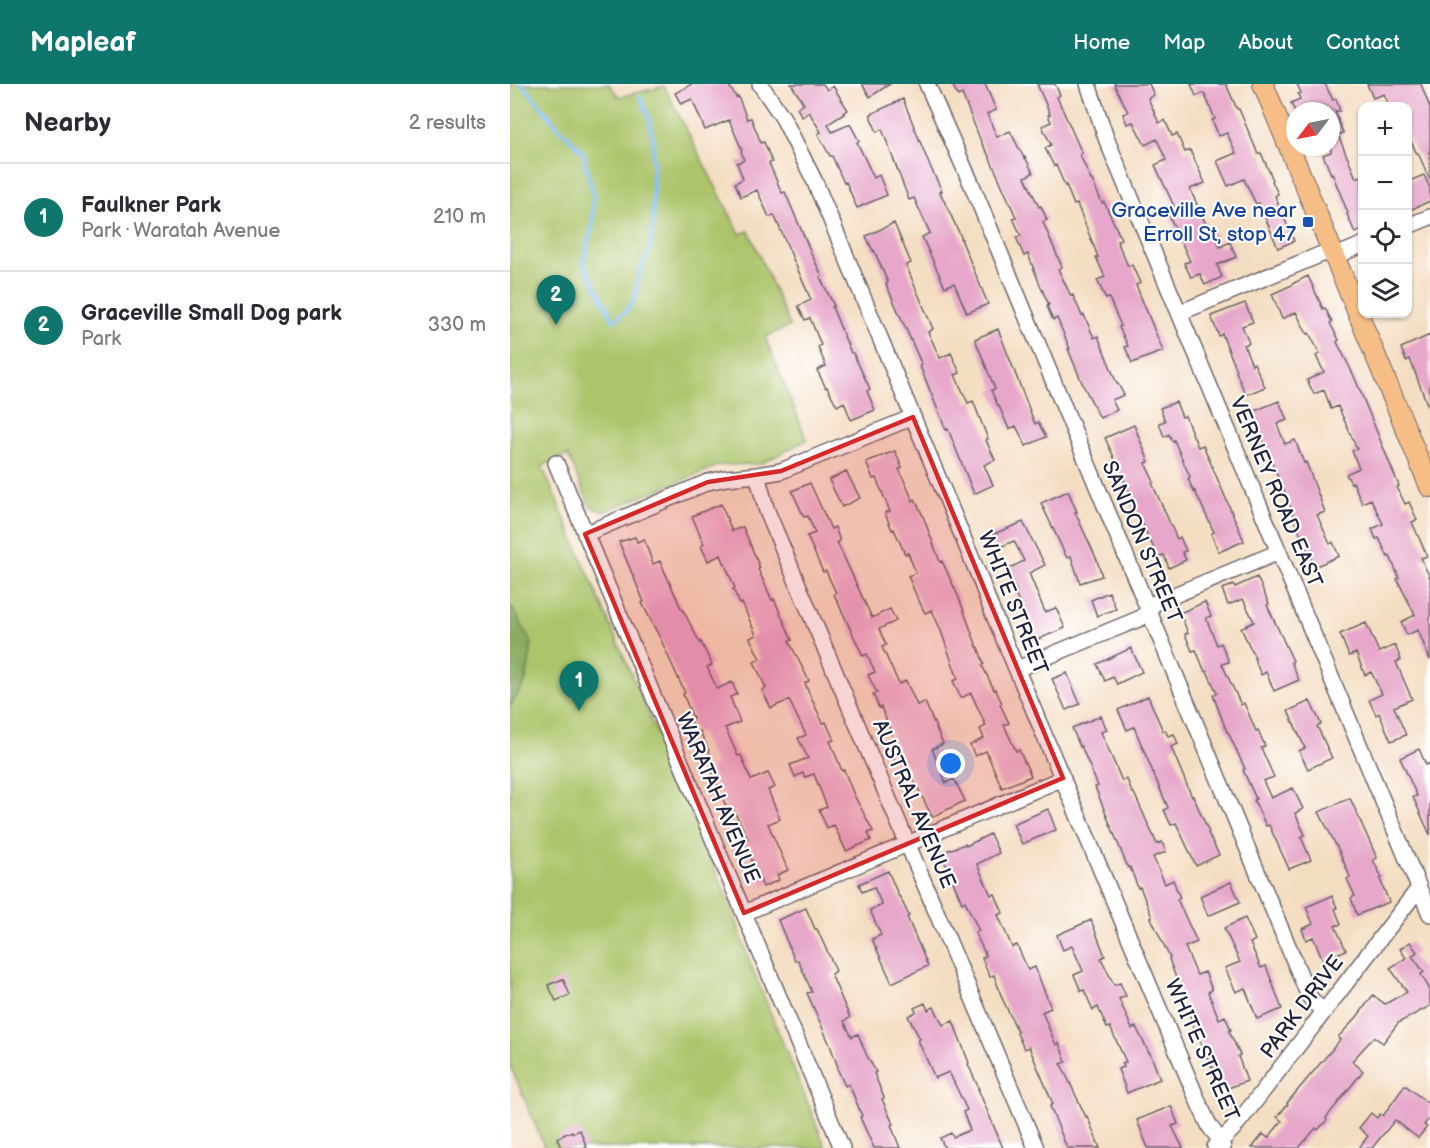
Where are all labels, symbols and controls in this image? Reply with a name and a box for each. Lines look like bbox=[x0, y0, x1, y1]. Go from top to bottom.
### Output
text: Mapleaf bbox=[30, 26, 136, 59]
text: Home bbox=[1073, 30, 1130, 55]
text: Map bbox=[1163, 30, 1205, 55]
text: About bbox=[1238, 30, 1293, 55]
text: Contact bbox=[1326, 30, 1400, 55]
north arrow bbox=[1286, 102, 1340, 156]
map controls bbox=[1358, 102, 1412, 318]
button: + bbox=[1358, 102, 1412, 156]
text: Nearby bbox=[24, 108, 111, 139]
text: 2 results bbox=[409, 111, 486, 135]
button: − bbox=[1358, 156, 1412, 210]
text: Faulkner Park bbox=[81, 192, 221, 219]
place label: Graceville Ave near Erroll St, stop 47 bbox=[1111, 198, 1297, 247]
text: 1 bbox=[39, 205, 48, 229]
text: 210 m bbox=[433, 205, 486, 229]
button: locate bbox=[1358, 210, 1412, 264]
marker: Graceville Ave near Erroll St, stop 47 bbox=[1301, 215, 1315, 229]
text: Park · Waratah Avenue bbox=[81, 219, 280, 243]
button: layers bbox=[1358, 264, 1412, 318]
pin: 2 bbox=[536, 276, 576, 325]
text: Graceville Small Dog park bbox=[81, 300, 342, 327]
text: 2 bbox=[38, 313, 49, 337]
text: 330 m bbox=[428, 313, 486, 337]
text: Park bbox=[81, 327, 121, 351]
street label: VERNEY ROAD EAST bbox=[1224, 393, 1328, 592]
street label: SANDON STREET bbox=[1097, 457, 1188, 627]
street label: WHITE STREET bbox=[973, 527, 1053, 679]
pin: 1 bbox=[560, 662, 598, 711]
street label: WARATAH AVENUE bbox=[671, 709, 765, 887]
street label: AUSTRAL AVENUE bbox=[867, 716, 961, 892]
your location bbox=[936, 749, 965, 778]
street label: PARK DRIVE bbox=[1255, 951, 1349, 1063]
street label: WHITE STREET bbox=[1159, 975, 1245, 1125]

